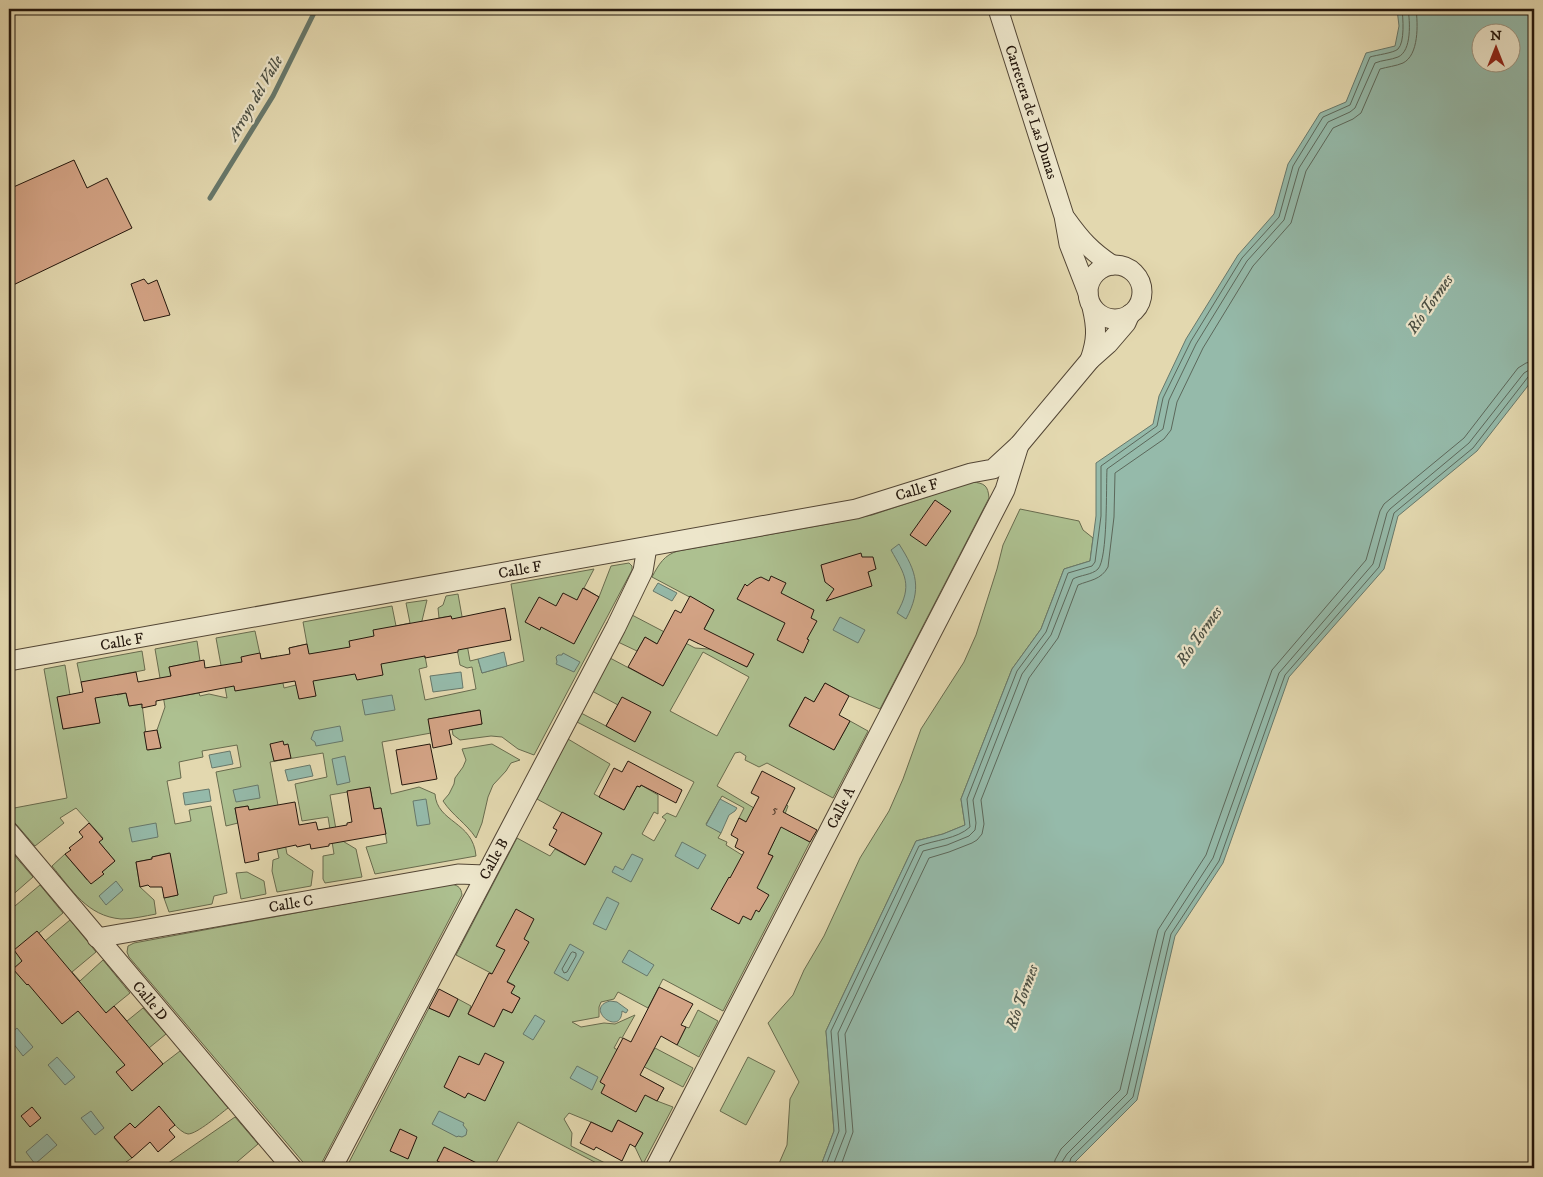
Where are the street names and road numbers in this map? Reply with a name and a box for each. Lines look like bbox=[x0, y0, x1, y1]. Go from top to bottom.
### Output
street label: Carretera de Las Dunas bbox=[1000, 43, 1062, 181]
street label: Calle F bbox=[893, 474, 941, 506]
street label: Calle F bbox=[497, 557, 543, 583]
street label: Calle F bbox=[99, 629, 145, 655]
street label: Calle A bbox=[822, 784, 860, 832]
street label: Calle B bbox=[475, 835, 513, 883]
street label: Calle C bbox=[267, 891, 315, 917]
street label: Calle D bbox=[128, 977, 172, 1025]

